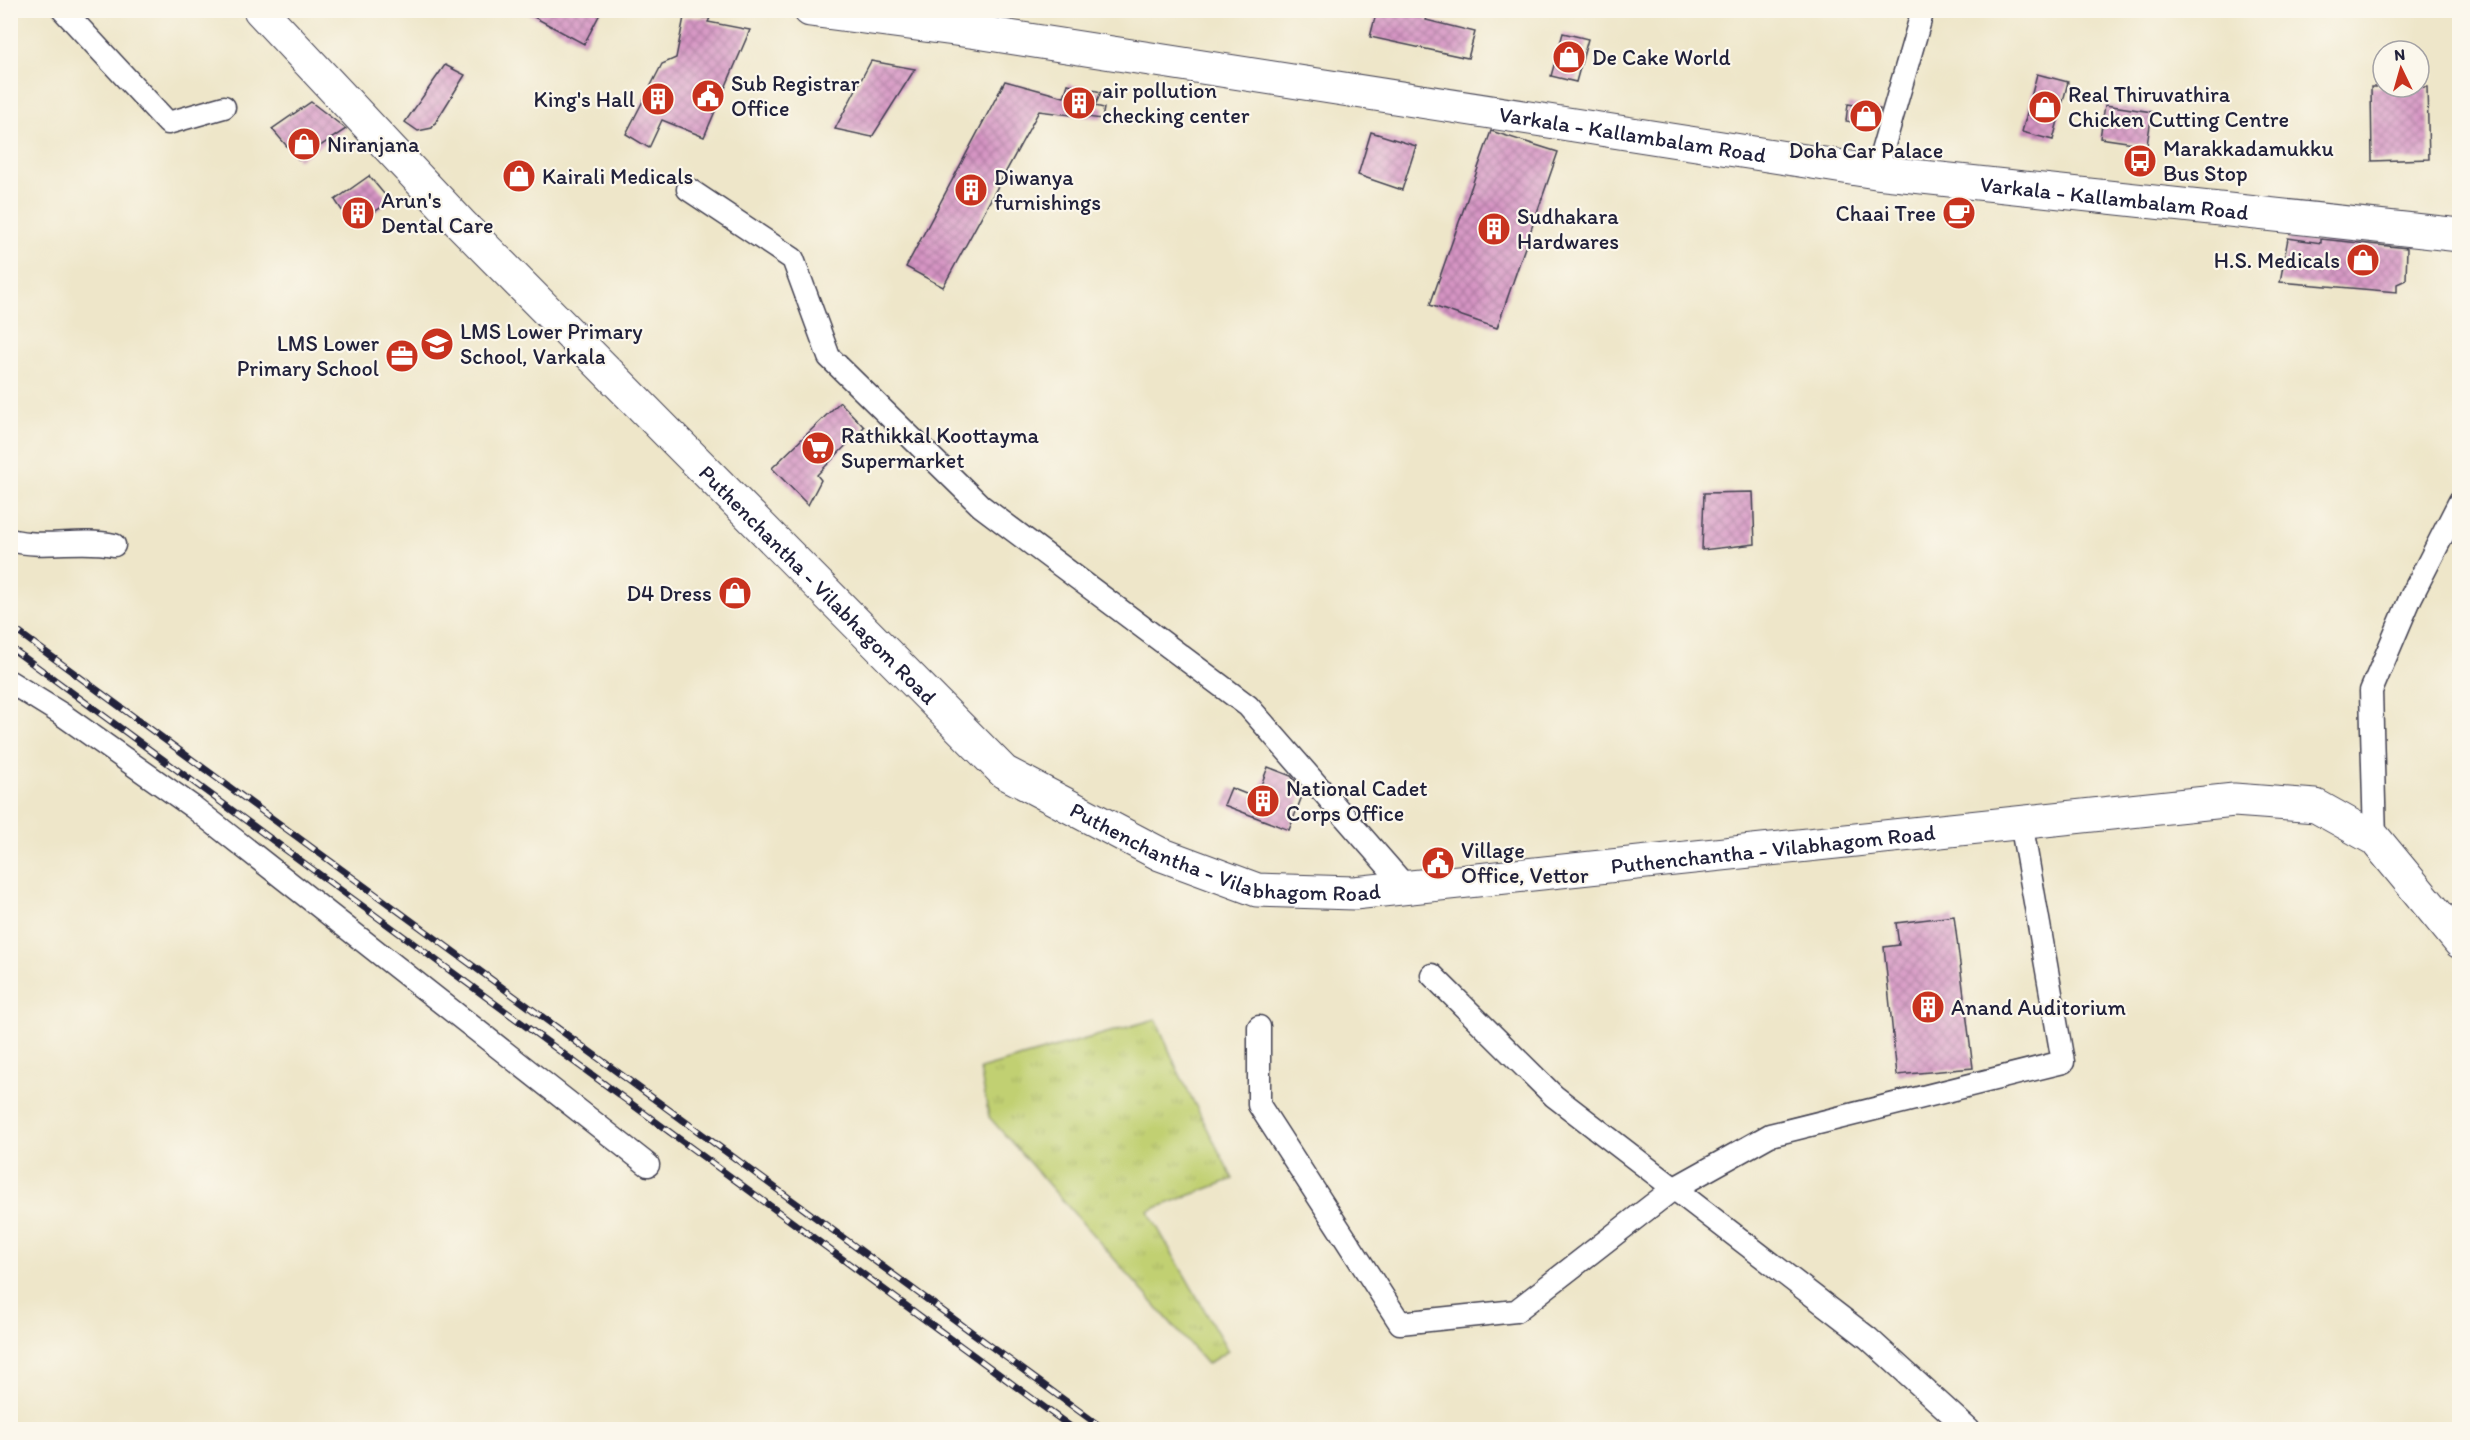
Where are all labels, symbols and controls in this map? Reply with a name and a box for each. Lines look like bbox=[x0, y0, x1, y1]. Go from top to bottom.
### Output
shop icon: De Cake World bbox=[1551, 39, 1587, 75]
north arrow bbox=[2371, 39, 2431, 99]
place label: De Cake World bbox=[1592, 44, 1731, 71]
text: N bbox=[2394, 45, 2406, 64]
place label: Sub Registrar Office bbox=[731, 70, 860, 122]
place label: air pollution checking center bbox=[1102, 77, 1250, 129]
public building icon: Sub Registrar Office bbox=[690, 78, 726, 114]
building icon: King's Hall bbox=[640, 81, 676, 117]
place label: Real Thiruvathira Chicken Cutting Centre bbox=[2068, 81, 2289, 133]
building icon: air pollution checking center bbox=[1061, 85, 1097, 121]
place label: King's Hall bbox=[534, 86, 635, 113]
shop icon: Real Thiruvathira Chicken Cutting Centre bbox=[2027, 89, 2063, 125]
shop icon: Doha Car Palace bbox=[1848, 98, 1884, 134]
street label: Varkala - Kallambalam Road bbox=[1497, 100, 1768, 169]
shop icon: Niranjana bbox=[286, 126, 322, 162]
place label: Niranjana bbox=[327, 131, 420, 158]
place label: Marakkadamukku Bus Stop bbox=[2163, 135, 2334, 187]
place label: Doha Car Palace bbox=[1789, 137, 1943, 164]
bus stop icon: Marakkadamukku Bus Stop bbox=[2122, 143, 2158, 179]
shop icon: Kairali Medicals bbox=[501, 158, 537, 194]
place label: Kairali Medicals bbox=[542, 163, 693, 190]
place label: Diwanya furnishings bbox=[994, 164, 1101, 216]
street label: Varkala - Kallambalam Road bbox=[1979, 170, 2250, 226]
building icon: Diwanya furnishings bbox=[953, 172, 989, 208]
place label: Arun's Dental Care bbox=[381, 187, 494, 239]
building icon: Arun's Dental Care bbox=[340, 195, 376, 231]
cafe icon: Chaai Tree bbox=[1941, 195, 1977, 231]
place label: Chaai Tree bbox=[1836, 200, 1936, 227]
place label: Sudhakara Hardwares bbox=[1517, 203, 1619, 255]
building icon: Sudhakara Hardwares bbox=[1476, 211, 1512, 247]
shop icon: H.S. Medicals bbox=[2345, 242, 2381, 278]
place label: H.S. Medicals bbox=[2214, 247, 2340, 274]
place label: LMS Lower Primary School, Varkala bbox=[460, 318, 643, 370]
school or university icon: LMS Lower Primary School, Varkala bbox=[419, 326, 455, 362]
place label: LMS Lower Primary School bbox=[237, 330, 380, 382]
office icon: LMS Lower Primary School bbox=[384, 338, 420, 374]
place label: Rathikkal Koottayma Supermarket bbox=[841, 422, 1040, 474]
supermarket icon: Rathikkal Koottayma Supermarket bbox=[800, 430, 836, 466]
street label: Puthenchantha - Vilabhagom Road bbox=[693, 459, 942, 710]
shop icon: D4 Dress bbox=[717, 575, 753, 611]
place label: D4 Dress bbox=[626, 580, 712, 607]
place label: National Cadet Corps Office bbox=[1286, 775, 1428, 827]
building icon: National Cadet Corps Office bbox=[1245, 783, 1281, 819]
street label: Puthenchantha - Vilabhagom Road bbox=[1065, 796, 1382, 907]
street label: Puthenchantha - Vilabhagom Road bbox=[1609, 819, 1937, 880]
place label: Village Office, Vettor bbox=[1461, 837, 1589, 889]
public building icon: Village Office, Vettor bbox=[1420, 845, 1456, 881]
building icon: Anand Auditorium bbox=[1910, 989, 1946, 1025]
place label: Anand Auditorium bbox=[1951, 994, 2127, 1021]

